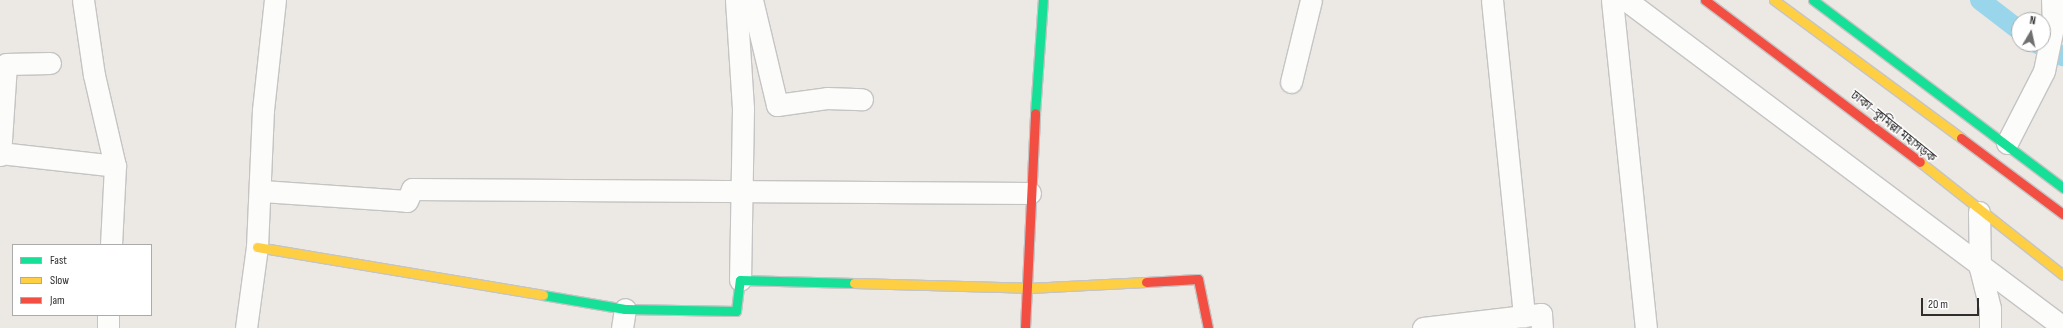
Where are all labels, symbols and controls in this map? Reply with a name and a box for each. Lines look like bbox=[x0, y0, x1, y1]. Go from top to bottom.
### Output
north arrow bbox=[2011, 12, 2051, 52]
text: N bbox=[2029, 14, 2037, 28]
street label: ঢাকা–কুমিল্লা মহাসড়ক bbox=[1848, 88, 1938, 166]
legend bbox=[12, 244, 152, 316]
text: Fast bbox=[50, 253, 67, 268]
text: Slow bbox=[50, 273, 69, 288]
scale bar bbox=[1923, 290, 1981, 316]
text: Jam bbox=[50, 293, 65, 308]
text: 20 m bbox=[1928, 297, 1948, 312]

